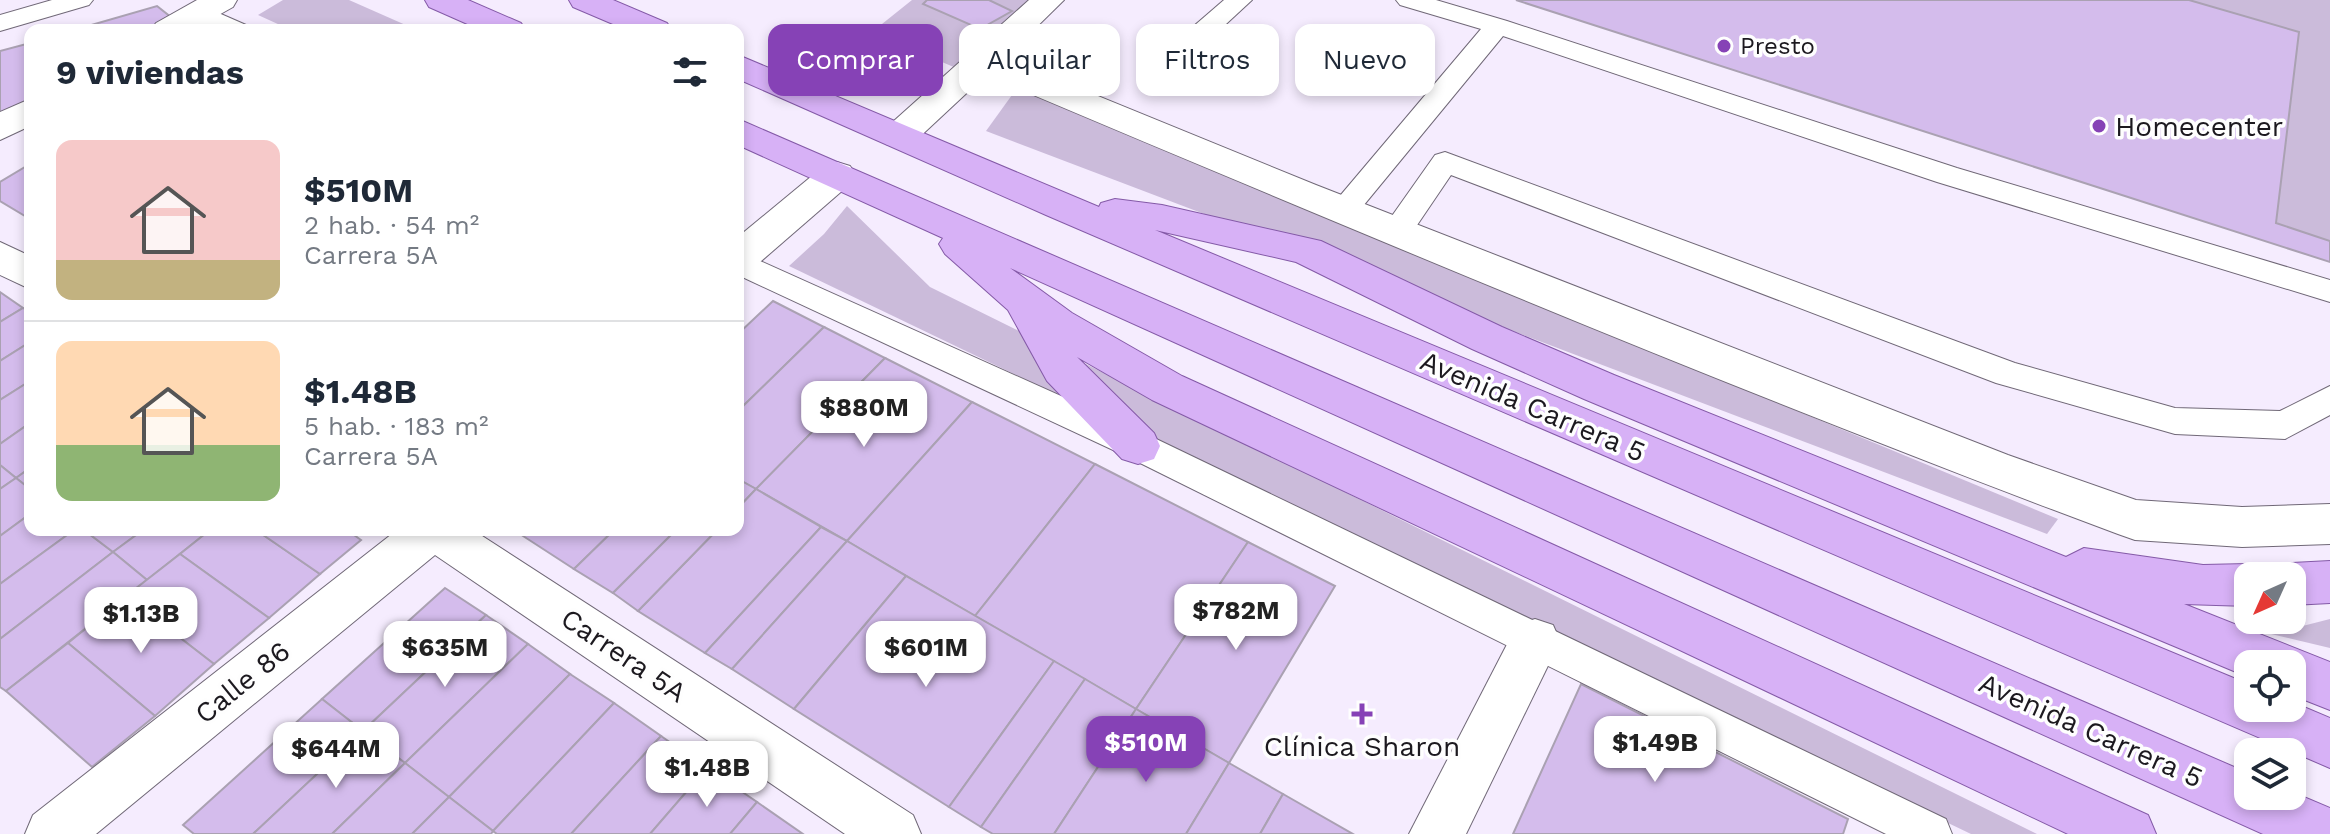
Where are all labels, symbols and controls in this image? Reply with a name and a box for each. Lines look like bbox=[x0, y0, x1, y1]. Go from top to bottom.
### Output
chip: Comprar bbox=[768, 24, 943, 96]
chip: Alquilar bbox=[959, 24, 1120, 96]
chip: Filtros bbox=[1136, 24, 1279, 96]
chip: Nuevo bbox=[1295, 24, 1435, 96]
place label: Presto bbox=[1740, 32, 1815, 60]
marker: Presto bbox=[1715, 37, 1733, 55]
icon: filters bbox=[668, 50, 712, 94]
text: 9 viviendas bbox=[56, 52, 244, 92]
place label: Homecenter bbox=[2115, 110, 2283, 143]
marker: Homecenter bbox=[2090, 117, 2108, 135]
text: $510M bbox=[304, 170, 413, 210]
icon: home bbox=[120, 172, 216, 268]
text: 2 hab. · 54 m² bbox=[304, 210, 479, 240]
text: Carrera 5A bbox=[304, 240, 438, 270]
street label: Avenida Carrera 5 bbox=[1415, 344, 1650, 469]
text: $1.48B bbox=[304, 371, 417, 411]
icon: home bbox=[120, 373, 216, 469]
pin: $880M bbox=[808, 381, 920, 449]
text: $880M bbox=[819, 392, 909, 422]
text: 5 hab. · 183 m² bbox=[304, 411, 489, 441]
text: Carrera 5A bbox=[304, 441, 438, 471]
north arrow bbox=[2234, 562, 2306, 634]
map controls bbox=[2234, 562, 2306, 810]
pin: $782M bbox=[1180, 584, 1292, 652]
pin: $1.13B bbox=[76, 587, 206, 655]
text: $782M bbox=[1192, 595, 1280, 625]
text: $1.13B bbox=[102, 598, 180, 628]
street label: Carrera 5A bbox=[555, 601, 693, 709]
pin: $635M bbox=[389, 621, 501, 689]
pin: $601M bbox=[870, 621, 982, 689]
text: $635M bbox=[402, 632, 488, 662]
text: $601M bbox=[884, 632, 968, 662]
street label: Calle 86 bbox=[188, 634, 296, 731]
button: locate bbox=[2234, 650, 2306, 722]
street label: Avenida Carrera 5 bbox=[1974, 666, 2208, 795]
marker: Clínica Sharon bbox=[1351, 703, 1373, 725]
pin: $510M bbox=[1090, 716, 1202, 784]
pin: $1.49B bbox=[1590, 716, 1720, 784]
pin: $644M bbox=[280, 722, 392, 790]
text: $510M bbox=[1104, 727, 1188, 757]
text: $1.49B bbox=[1612, 727, 1698, 757]
place label: Clínica Sharon bbox=[1264, 730, 1460, 763]
text: $644M bbox=[291, 733, 381, 763]
button: layers bbox=[2234, 738, 2306, 810]
pin: $1.48B bbox=[642, 741, 772, 809]
text: $1.48B bbox=[664, 752, 750, 782]

